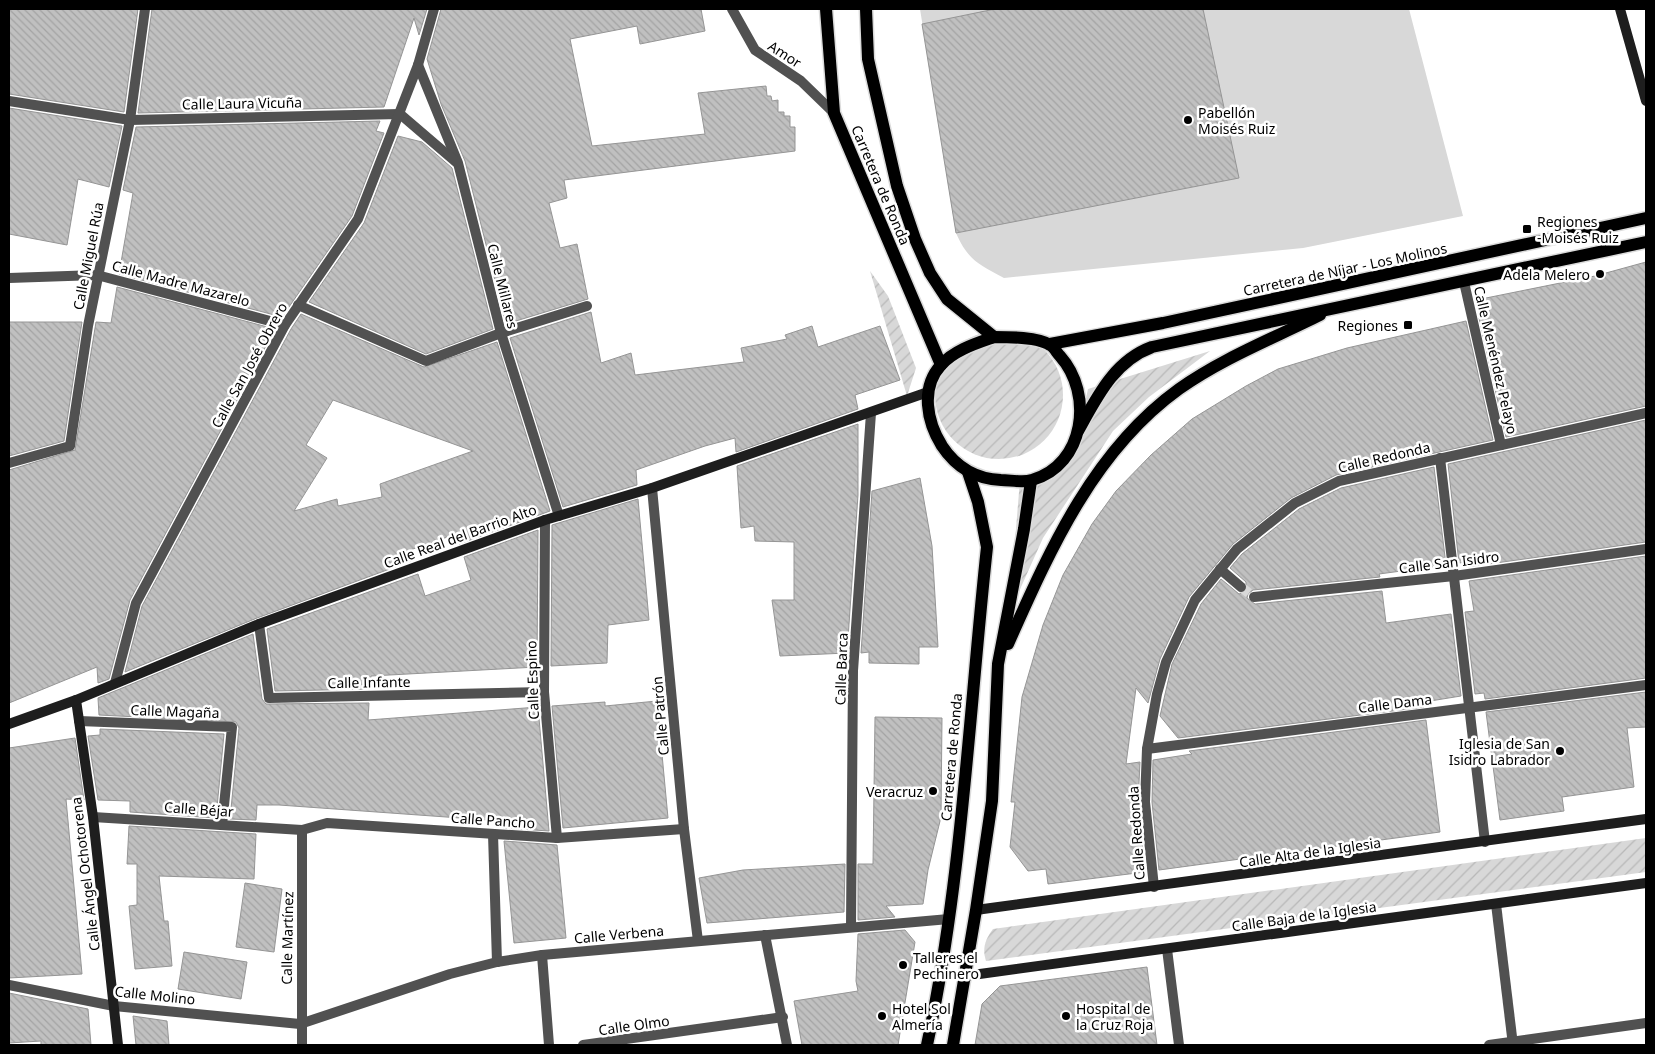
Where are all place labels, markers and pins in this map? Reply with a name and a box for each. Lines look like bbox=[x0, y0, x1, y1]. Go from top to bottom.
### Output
place label: Pabellón Moisés Ruiz bbox=[1198, 103, 1276, 138]
marker: Pabellón Moisés Ruiz bbox=[1182, 114, 1194, 126]
place label: Regiones -Moisés Ruiz bbox=[1537, 212, 1619, 247]
marker: Regiones -Moisés Ruiz bbox=[1521, 223, 1533, 235]
place label: Adela Melero bbox=[1503, 265, 1590, 284]
marker: Adela Melero bbox=[1594, 268, 1606, 280]
place label: Regiones bbox=[1337, 316, 1398, 335]
marker: Regiones bbox=[1402, 319, 1414, 331]
place label: Iglesia de San Isidro Labrador bbox=[1449, 734, 1550, 769]
marker: Iglesia de San Isidro Labrador bbox=[1554, 745, 1566, 757]
place label: Veracruz bbox=[866, 782, 923, 801]
marker: Veracruz bbox=[927, 785, 939, 797]
place label: Talleres el Pechinero bbox=[913, 948, 979, 983]
marker: Talleres el Pechinero bbox=[897, 959, 909, 971]
place label: Hotel Sol Almería bbox=[892, 999, 951, 1034]
place label: Hospital de la Cruz Roja bbox=[1076, 999, 1153, 1034]
marker: Hotel Sol Almería bbox=[876, 1010, 888, 1022]
marker: Hospital de la Cruz Roja bbox=[1060, 1010, 1072, 1022]

